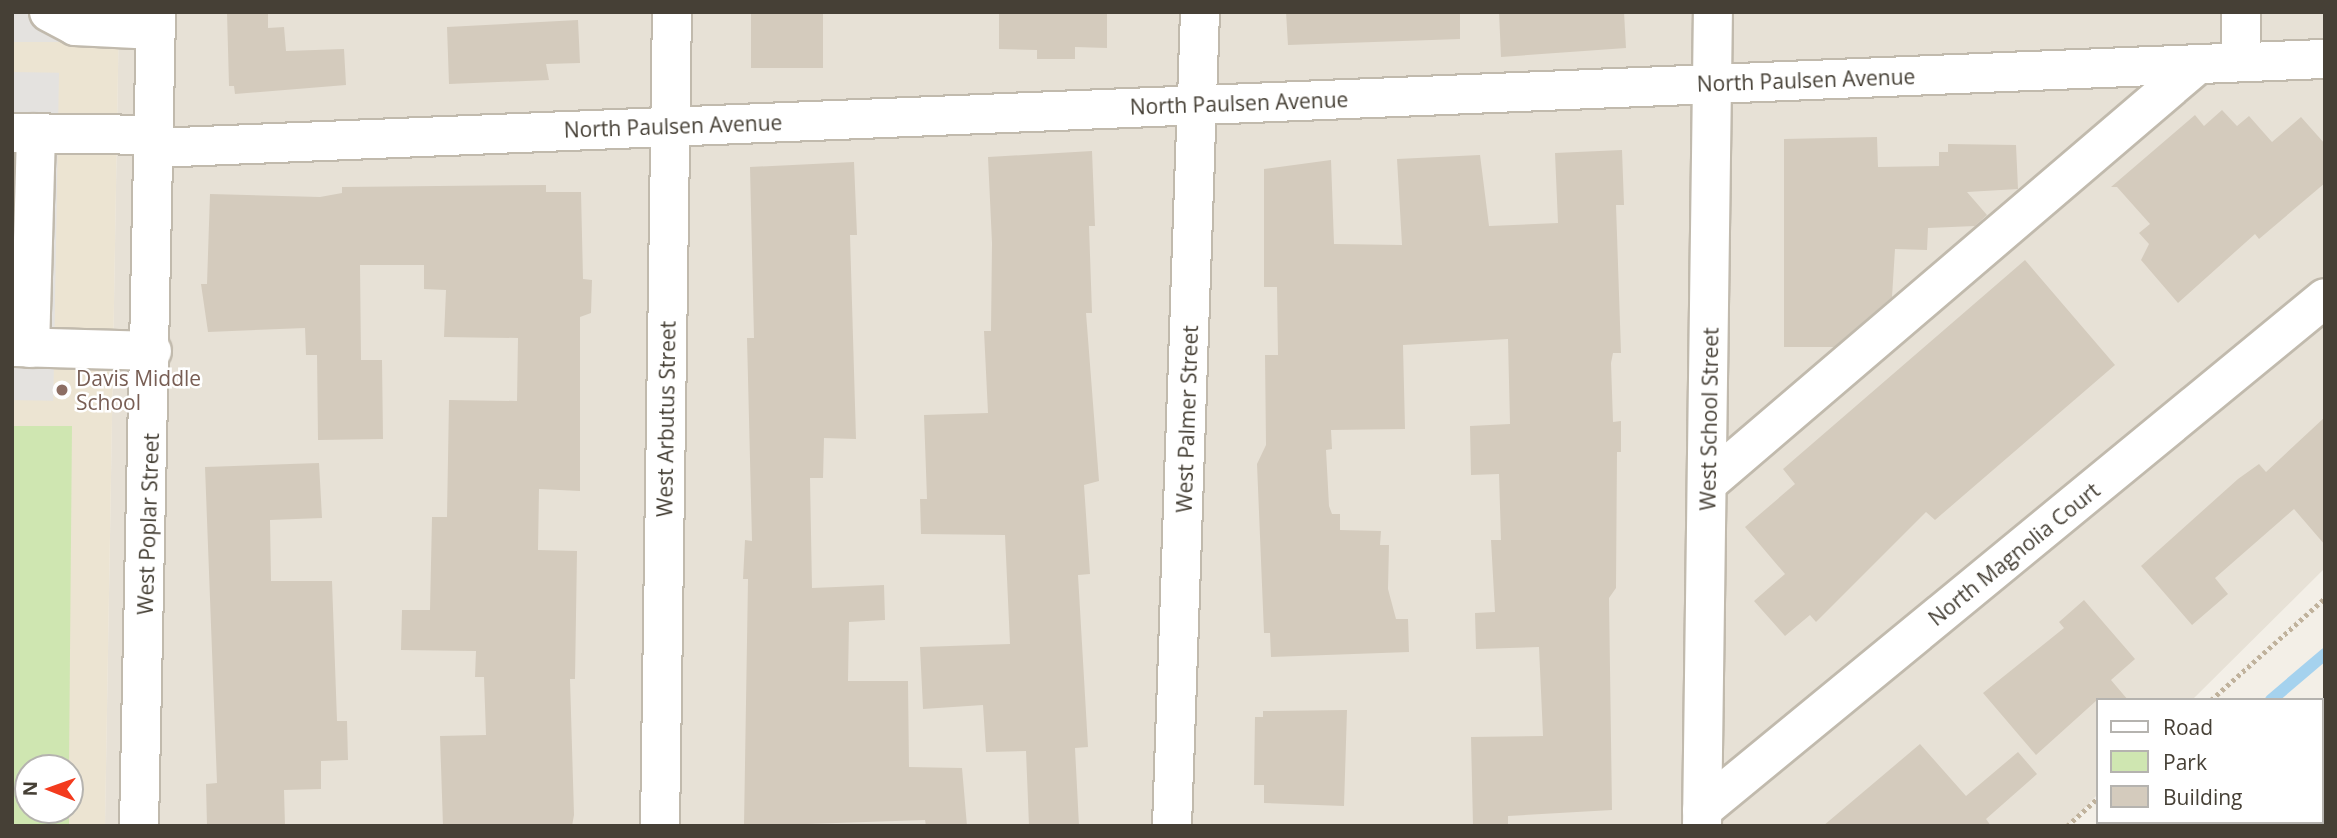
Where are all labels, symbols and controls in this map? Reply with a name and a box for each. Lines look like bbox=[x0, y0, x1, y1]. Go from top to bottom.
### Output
street label: North Paulsen Avenue bbox=[1696, 64, 1916, 96]
street label: North Paulsen Avenue bbox=[1129, 87, 1349, 119]
street label: North Paulsen Avenue bbox=[563, 110, 783, 142]
street label: West Arbutus Street bbox=[652, 321, 680, 517]
street label: West Palmer Street bbox=[1171, 325, 1203, 513]
street label: West School Street bbox=[1695, 327, 1723, 511]
place label: Davis Middle School bbox=[76, 365, 201, 415]
marker: Davis Middle School bbox=[54, 382, 70, 398]
street label: West Poplar Street bbox=[132, 433, 164, 615]
street label: North Magnolia Court bbox=[1923, 477, 2105, 631]
legend bbox=[2096, 698, 2323, 824]
text: Road bbox=[2163, 713, 2213, 741]
text: Park bbox=[2163, 748, 2207, 776]
north arrow bbox=[14, 754, 84, 824]
text: N bbox=[17, 781, 43, 797]
text: Building bbox=[2163, 783, 2242, 811]

